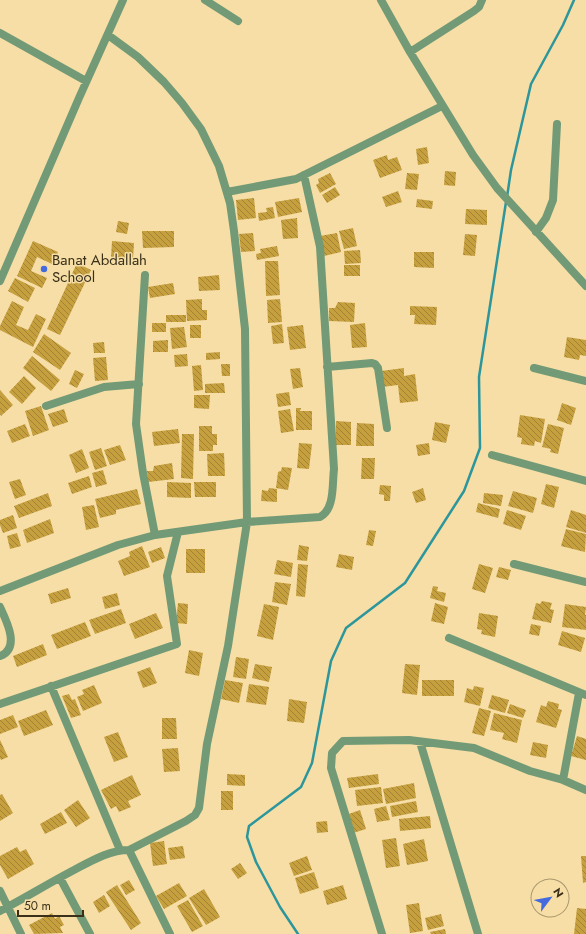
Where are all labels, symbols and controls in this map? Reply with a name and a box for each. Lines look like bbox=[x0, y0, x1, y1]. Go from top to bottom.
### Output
place label: Banat Abdallah School bbox=[52, 249, 147, 288]
marker: Banat Abdallah School bbox=[39, 264, 49, 274]
north arrow bbox=[530, 878, 570, 918]
text: N bbox=[549, 885, 568, 901]
scale bar bbox=[18, 892, 83, 918]
text: 50 m bbox=[24, 897, 51, 915]

